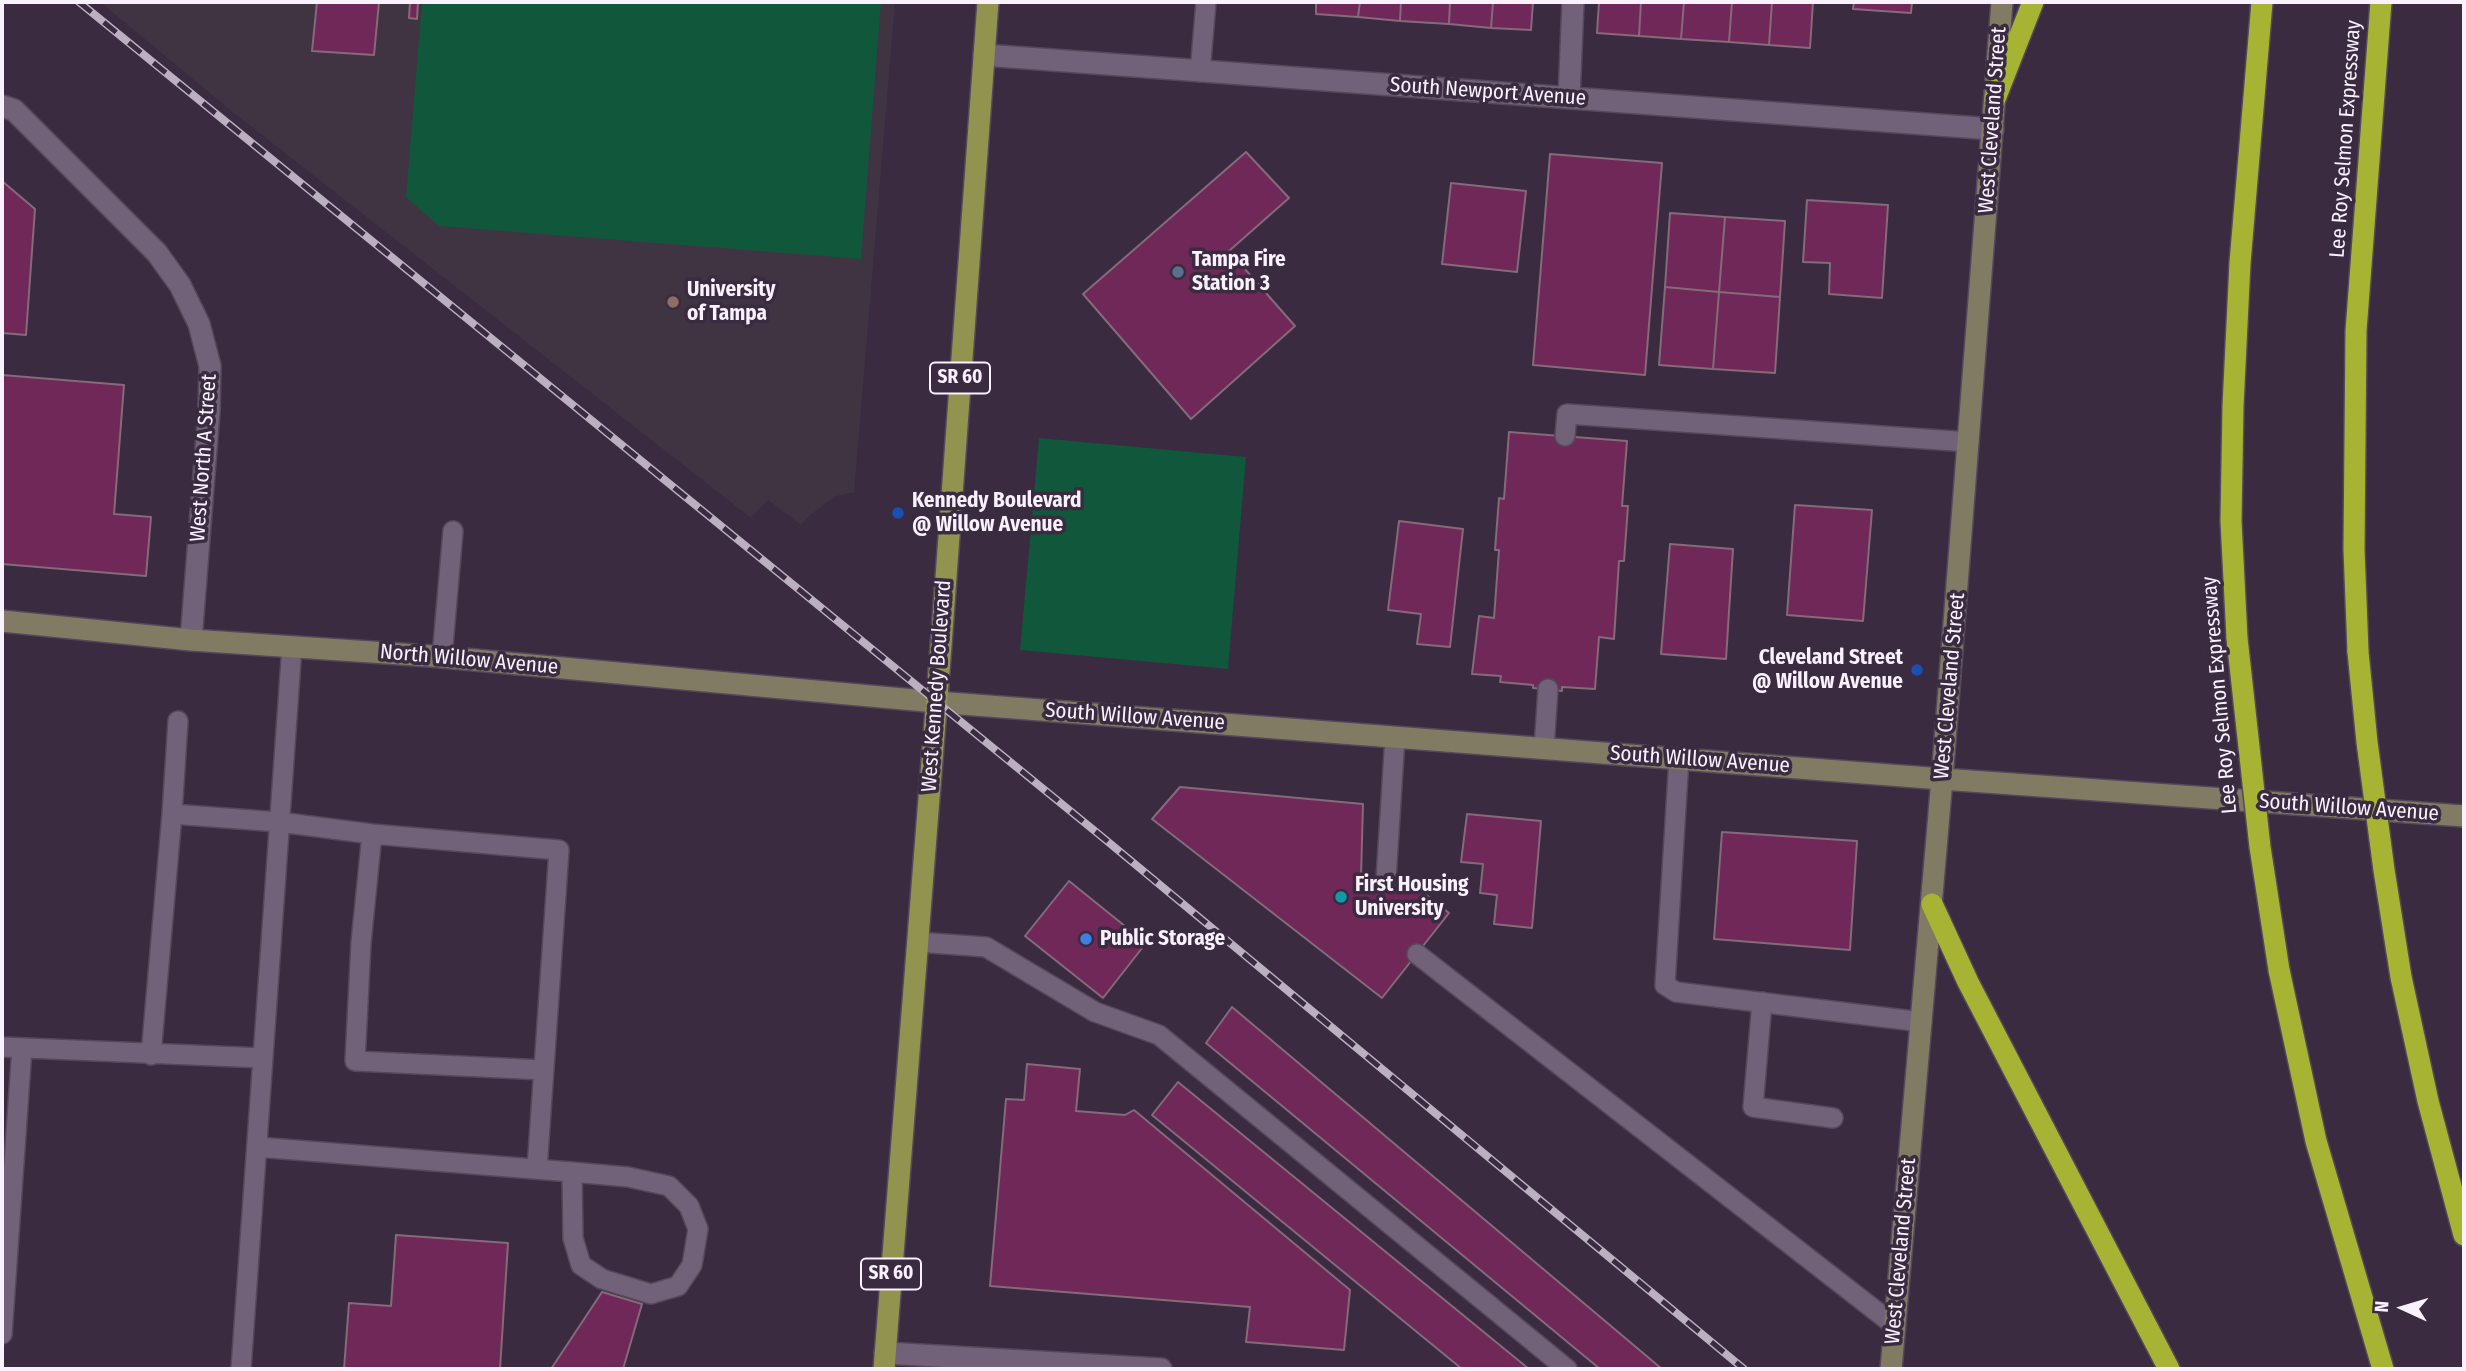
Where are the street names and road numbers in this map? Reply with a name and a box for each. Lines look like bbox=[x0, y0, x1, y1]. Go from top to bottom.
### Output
street label: Lee Roy Selmon Expressway bbox=[2325, 19, 2367, 259]
street label: West Cleveland Street bbox=[1974, 26, 2012, 214]
street label: South Newport Avenue bbox=[1389, 73, 1587, 111]
road number: SR 60 bbox=[930, 362, 990, 394]
street label: West North A Street bbox=[186, 373, 222, 543]
street label: Lee Roy Selmon Expressway bbox=[2197, 575, 2243, 815]
street label: West Kennedy Boulevard bbox=[917, 579, 957, 793]
street label: West Cleveland Street bbox=[1929, 592, 1971, 780]
street label: North Willow Avenue bbox=[379, 640, 559, 680]
street label: South Willow Avenue bbox=[1044, 698, 1226, 736]
street label: South Willow Avenue bbox=[1609, 741, 1791, 779]
street label: South Willow Avenue bbox=[2258, 789, 2440, 827]
street label: West Cleveland Street bbox=[1880, 1157, 1922, 1345]
road number: SR 60 bbox=[861, 1258, 921, 1290]

